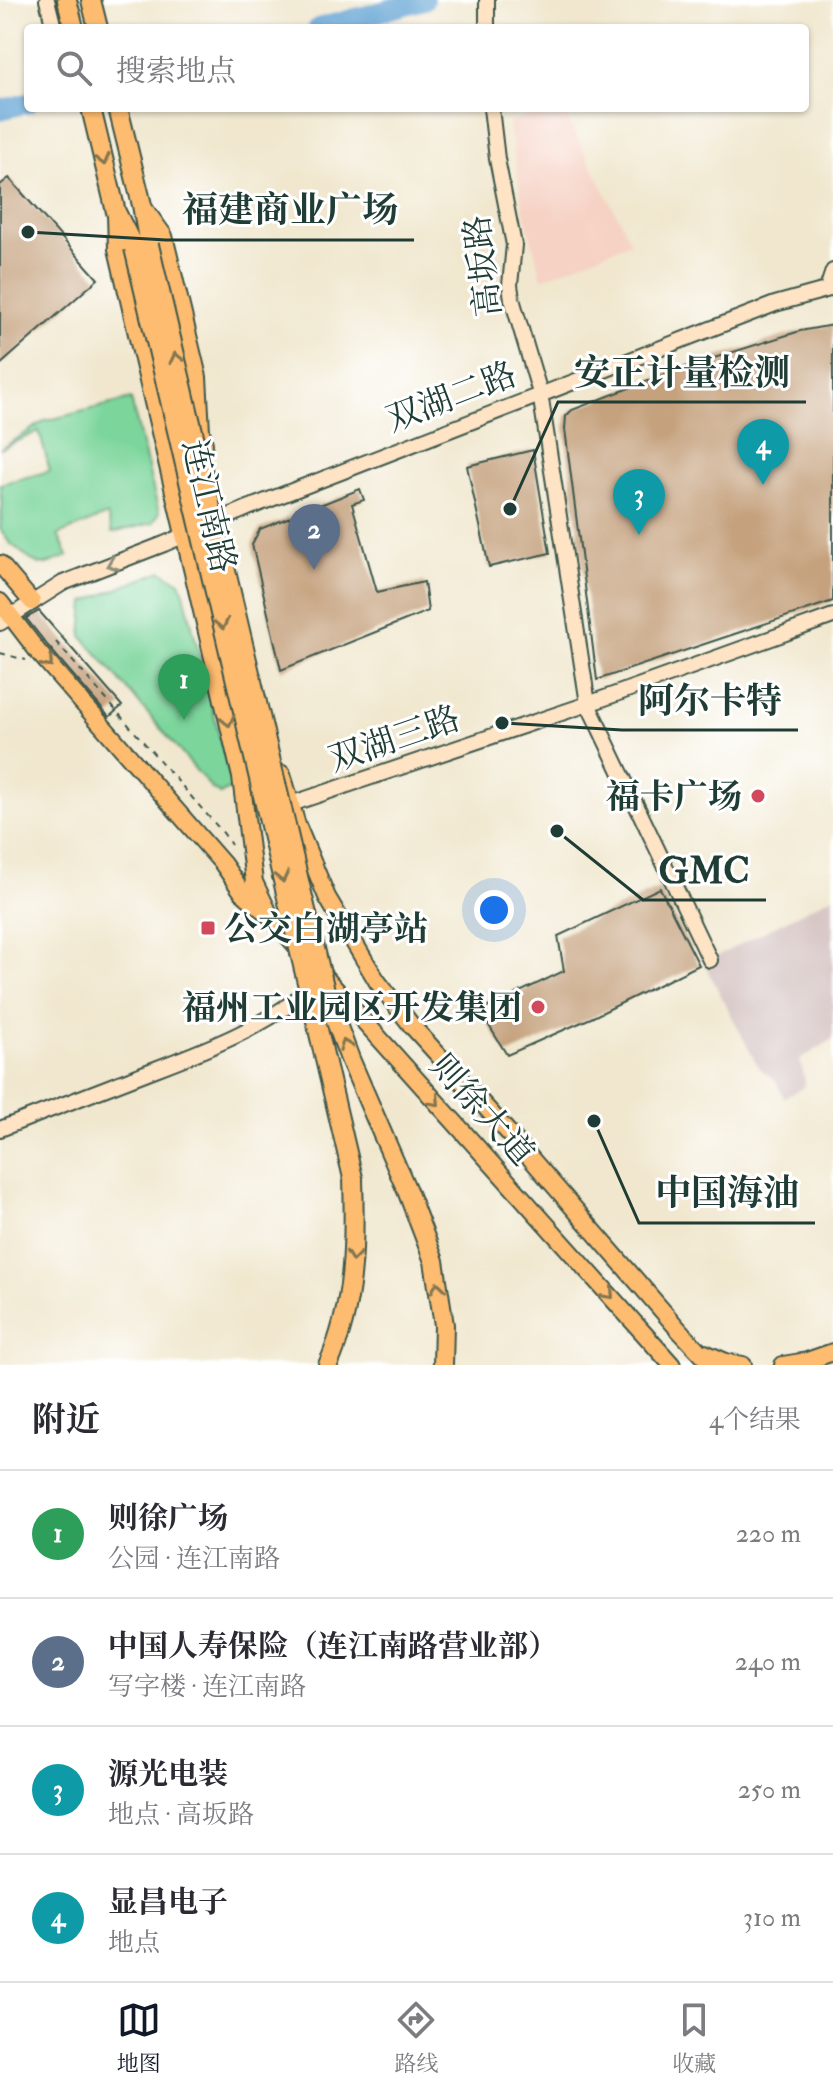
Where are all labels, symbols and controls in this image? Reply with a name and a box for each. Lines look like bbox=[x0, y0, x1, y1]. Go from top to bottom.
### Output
search box bbox=[24, 24, 809, 112]
icon: search bbox=[52, 46, 96, 90]
text: 搜索地点 bbox=[116, 53, 236, 90]
one-way arrow bbox=[94, 153, 111, 166]
callout: 福建商业广场 bbox=[166, 180, 414, 240]
text: 福建商业广场 bbox=[182, 188, 398, 233]
street label: 高坂路 bbox=[456, 213, 511, 319]
callout: 安正计量检测 bbox=[558, 342, 806, 402]
text: 安正计量检测 bbox=[574, 351, 790, 396]
one-way arrow bbox=[168, 352, 185, 366]
street label: 双湖二路 bbox=[380, 353, 523, 442]
pin: 4 bbox=[737, 419, 789, 485]
street label: 连江南路 bbox=[172, 435, 245, 577]
pin: 3 bbox=[613, 469, 665, 535]
pin: 2 bbox=[288, 504, 340, 570]
one-way arrow bbox=[106, 554, 120, 571]
one-way arrow bbox=[213, 617, 230, 630]
one-way arrow bbox=[38, 654, 53, 669]
pin: 1 bbox=[158, 654, 210, 720]
callout: 阿尔卡特 bbox=[622, 670, 798, 730]
text: 阿尔卡特 bbox=[638, 679, 782, 724]
street label: 双湖三路 bbox=[323, 697, 466, 782]
one-way arrow bbox=[218, 713, 235, 727]
place label: 福卡广场 bbox=[606, 776, 742, 819]
marker: 福卡广场 bbox=[749, 787, 767, 805]
callout: GMC bbox=[643, 840, 766, 900]
text: GMC bbox=[658, 849, 750, 894]
one-way arrow bbox=[273, 870, 290, 883]
your location bbox=[474, 890, 514, 930]
place label: 公交白湖亭站 bbox=[224, 908, 428, 951]
marker: 公交白湖亭站 bbox=[199, 919, 217, 937]
place label: 福州工业园区开发集团 bbox=[182, 987, 522, 1030]
marker: 福州工业园区开发集团 bbox=[529, 998, 547, 1016]
one-way arrow bbox=[338, 1039, 355, 1053]
street label: 则徐大道 bbox=[420, 1045, 543, 1175]
one-way arrow bbox=[425, 1091, 440, 1106]
callout: 中国海油 bbox=[639, 1163, 815, 1223]
text: 中国海油 bbox=[655, 1171, 799, 1216]
one-way arrow bbox=[345, 1250, 362, 1263]
one-way arrow bbox=[430, 1281, 447, 1294]
one-way arrow bbox=[599, 1285, 613, 1300]
text: 附近 bbox=[32, 1399, 100, 1442]
text: 4个结果 bbox=[709, 1404, 801, 1436]
text: 则徐广场 bbox=[108, 1500, 228, 1537]
text: 1 bbox=[53, 1518, 63, 1550]
text: 220 m bbox=[736, 1518, 801, 1550]
text: 公园 · 连江南路 bbox=[108, 1543, 280, 1575]
text: 中国人寿保险（连江南路营业部） bbox=[108, 1628, 558, 1665]
text: 2 bbox=[51, 1646, 65, 1678]
text: 240 m bbox=[735, 1646, 801, 1678]
text: 写字楼 · 连江南路 bbox=[108, 1671, 306, 1703]
text: 源光电装 bbox=[108, 1756, 228, 1793]
text: 3 bbox=[53, 1774, 63, 1806]
text: 250 m bbox=[738, 1774, 801, 1806]
text: 地点 · 高坂路 bbox=[108, 1799, 254, 1831]
text: 显昌电子 bbox=[108, 1884, 228, 1921]
text: 4 bbox=[51, 1902, 65, 1934]
text: 310 m bbox=[743, 1902, 801, 1934]
text: 地点 bbox=[108, 1927, 160, 1959]
tab: 地图 bbox=[117, 1998, 161, 2078]
tab: 路线 bbox=[394, 1998, 438, 2078]
tab: 收藏 bbox=[672, 1998, 716, 2078]

